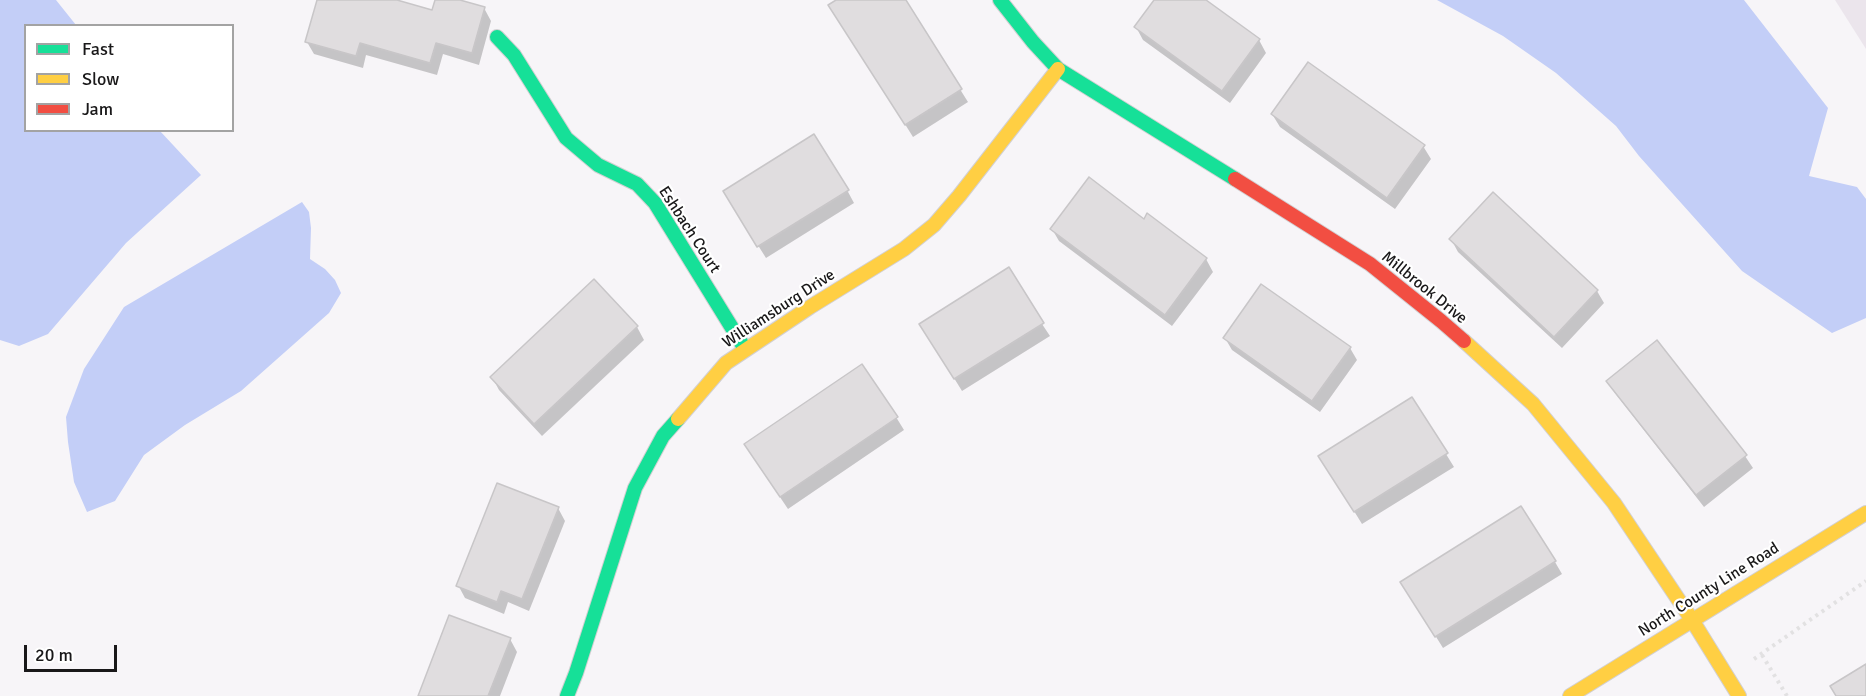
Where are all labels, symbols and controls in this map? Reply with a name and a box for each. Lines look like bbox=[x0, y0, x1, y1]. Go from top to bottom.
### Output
legend bbox=[24, 24, 234, 132]
text: Fast bbox=[82, 38, 114, 60]
text: Slow bbox=[82, 68, 119, 90]
text: Jam bbox=[82, 98, 113, 120]
street label: Eshbach Court bbox=[654, 183, 724, 277]
street label: Millbrook Drive bbox=[1377, 248, 1471, 328]
street label: Williamsburg Drive bbox=[719, 266, 839, 352]
street label: North County Line Road bbox=[1635, 539, 1783, 641]
scale bar bbox=[27, 633, 120, 671]
text: 20 m bbox=[35, 644, 73, 666]

